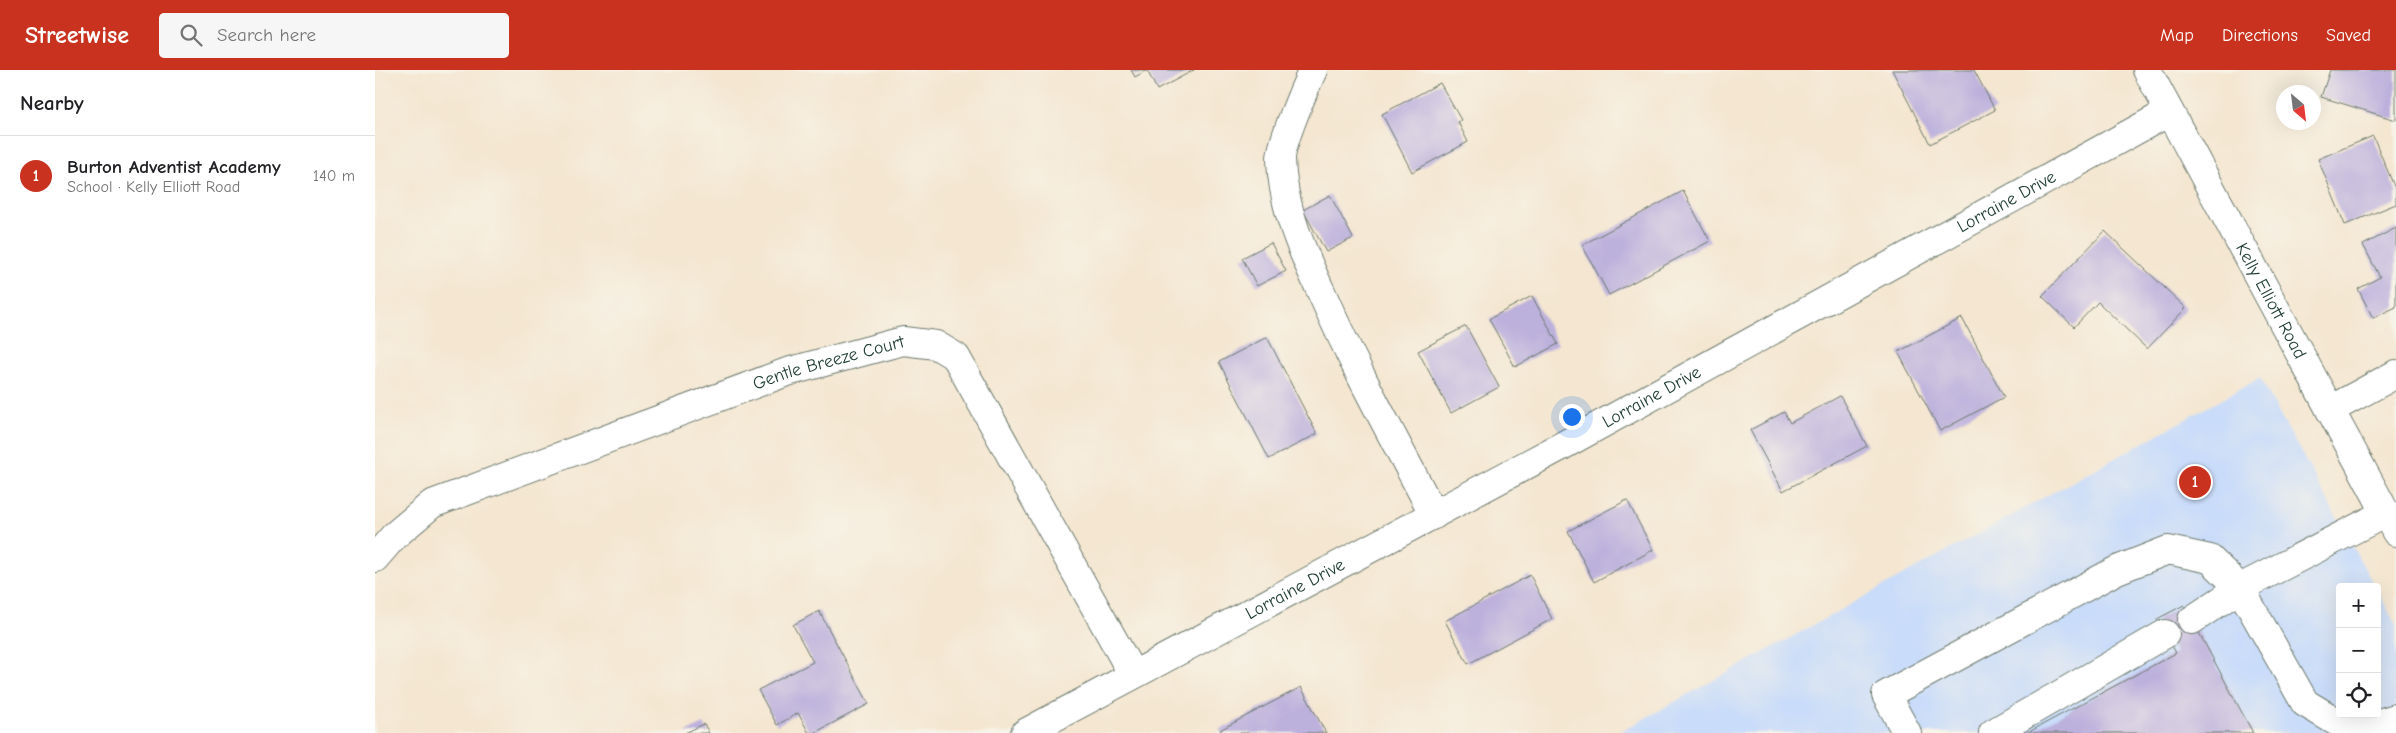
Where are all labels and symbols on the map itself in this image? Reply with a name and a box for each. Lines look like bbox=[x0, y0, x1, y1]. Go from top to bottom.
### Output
north arrow bbox=[2276, 85, 2321, 130]
street label: Lorraine Drive bbox=[1954, 166, 2060, 238]
street label: Kelly Elliott Road bbox=[2231, 239, 2311, 362]
street label: Gentle Breeze Court bbox=[750, 331, 907, 395]
street label: Lorraine Drive bbox=[1599, 362, 1705, 433]
your location bbox=[1559, 404, 1585, 430]
pin: 1 bbox=[2179, 463, 2211, 501]
street label: Lorraine Drive bbox=[1242, 554, 1348, 624]

